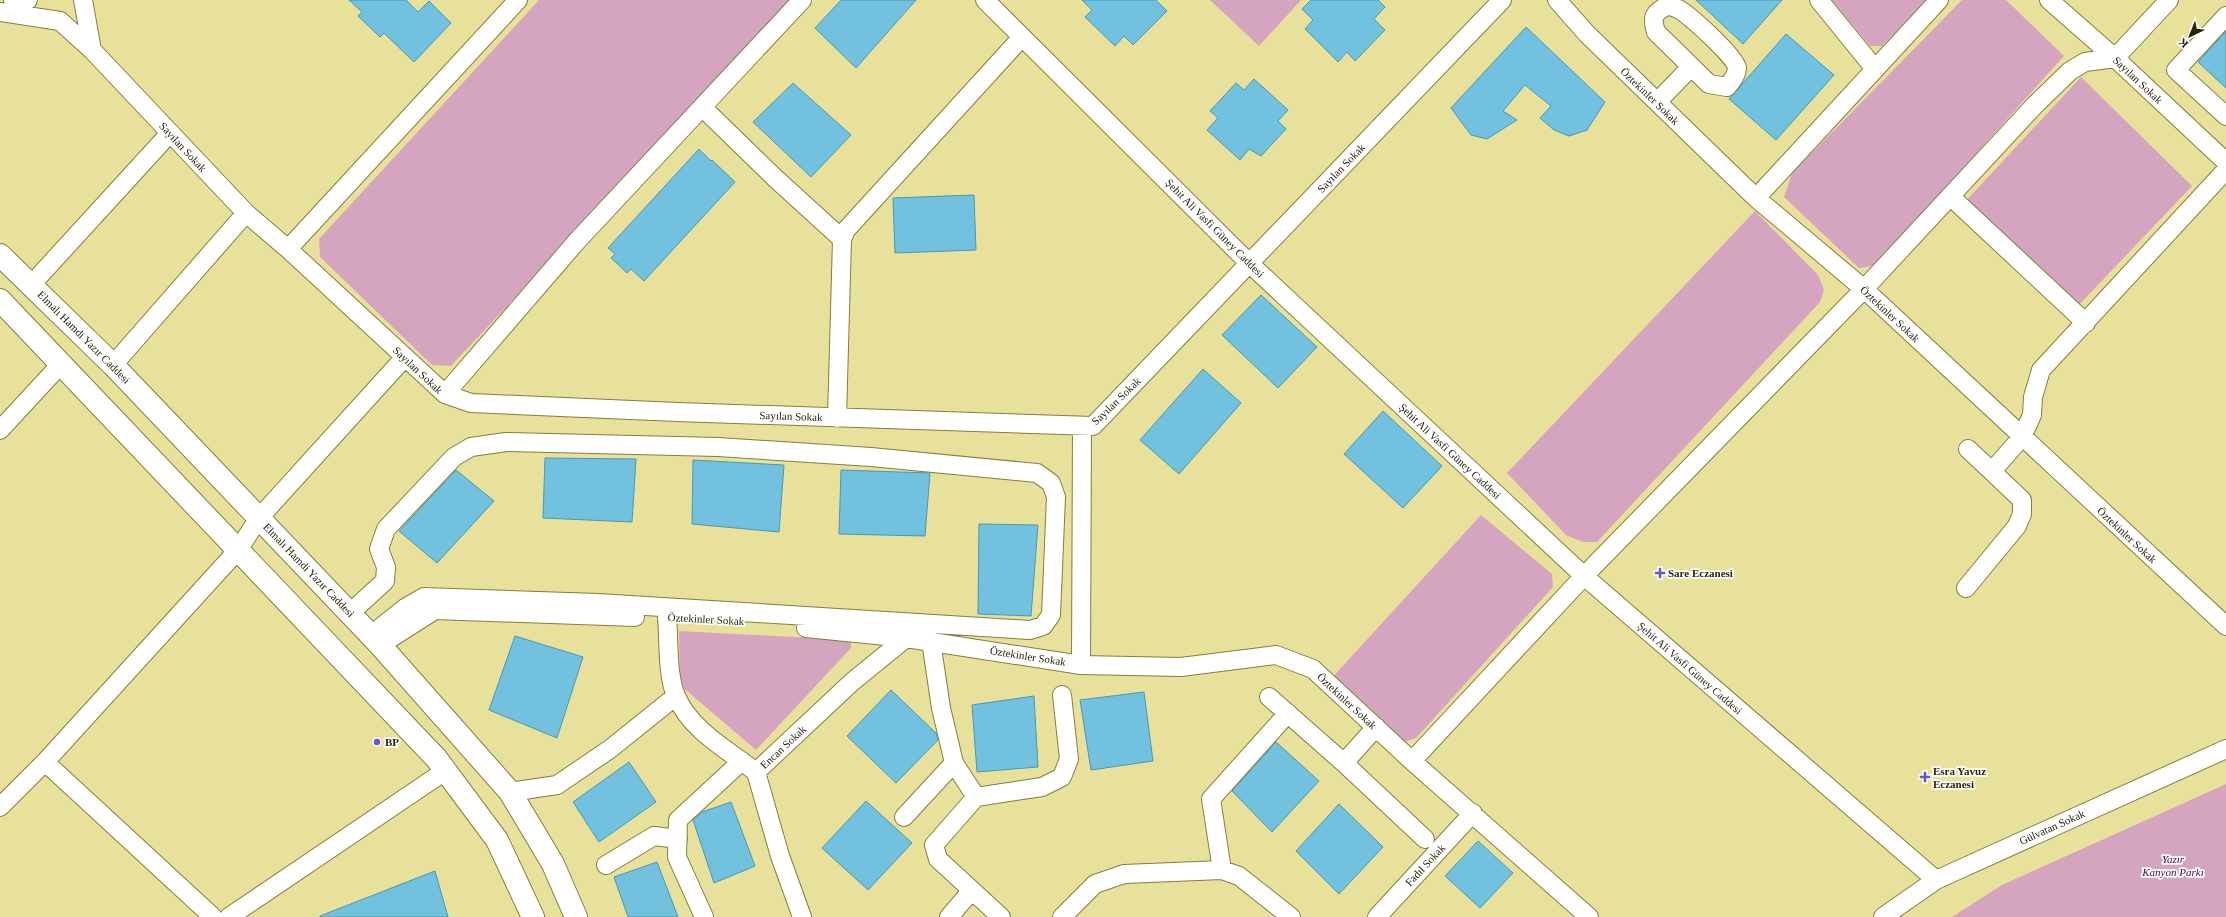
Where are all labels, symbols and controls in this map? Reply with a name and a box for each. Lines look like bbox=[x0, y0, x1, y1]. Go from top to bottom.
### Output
north arrow bbox=[2170, 16, 2210, 56]
text: K bbox=[2176, 36, 2190, 51]
street label: Sayılan Sokak bbox=[2111, 54, 2166, 106]
street label: Öztekinler Sokak bbox=[1618, 65, 1682, 127]
street label: Sayılan Sokak bbox=[157, 120, 209, 175]
street label: Sayılan Sokak bbox=[1315, 141, 1368, 195]
street label: Şehit Ali Vasfi Güney Caddesi bbox=[1163, 176, 1267, 280]
street label: Öztekinler Sokak bbox=[1858, 283, 1922, 345]
street label: Elmalı Hamdi Yazır Caddesi bbox=[35, 288, 133, 386]
street label: Sayılan Sokak bbox=[391, 344, 446, 396]
street label: Sayılan Sokak bbox=[1089, 374, 1143, 427]
street label: Şehit Ali Vasfi Güney Caddesi bbox=[1397, 401, 1503, 501]
street label: Sayılan Sokak bbox=[759, 409, 823, 423]
street label: Öztekinler Sokak bbox=[2095, 504, 2159, 566]
street label: Elmalı Hamdi Yazır Caddesi bbox=[261, 521, 357, 619]
place label: Sare Eczanesi bbox=[1668, 567, 1733, 579]
marker: Sare Eczanesi bbox=[1655, 568, 1665, 578]
street label: Öztekinler Sokak bbox=[667, 611, 745, 627]
street label: Şehit Ali Vasfi Güney Caddesi bbox=[1635, 619, 1745, 717]
street label: Öztekinler Sokak bbox=[989, 644, 1067, 668]
street label: Öztekinler Sokak bbox=[1315, 670, 1379, 732]
street label: Encan Sokak bbox=[758, 723, 809, 771]
place label: BP bbox=[385, 736, 399, 748]
marker: BP bbox=[372, 737, 382, 747]
place label: Esra Yavuz Eczanesi bbox=[1933, 765, 1986, 790]
marker: Esra Yavuz Eczanesi bbox=[1920, 772, 1930, 782]
street label: Gülvatan Sokak bbox=[2017, 807, 2087, 847]
street label: Fadıl Sokak bbox=[1403, 841, 1448, 888]
park label: Yazır Kanyon Parkı bbox=[2141, 853, 2204, 878]

